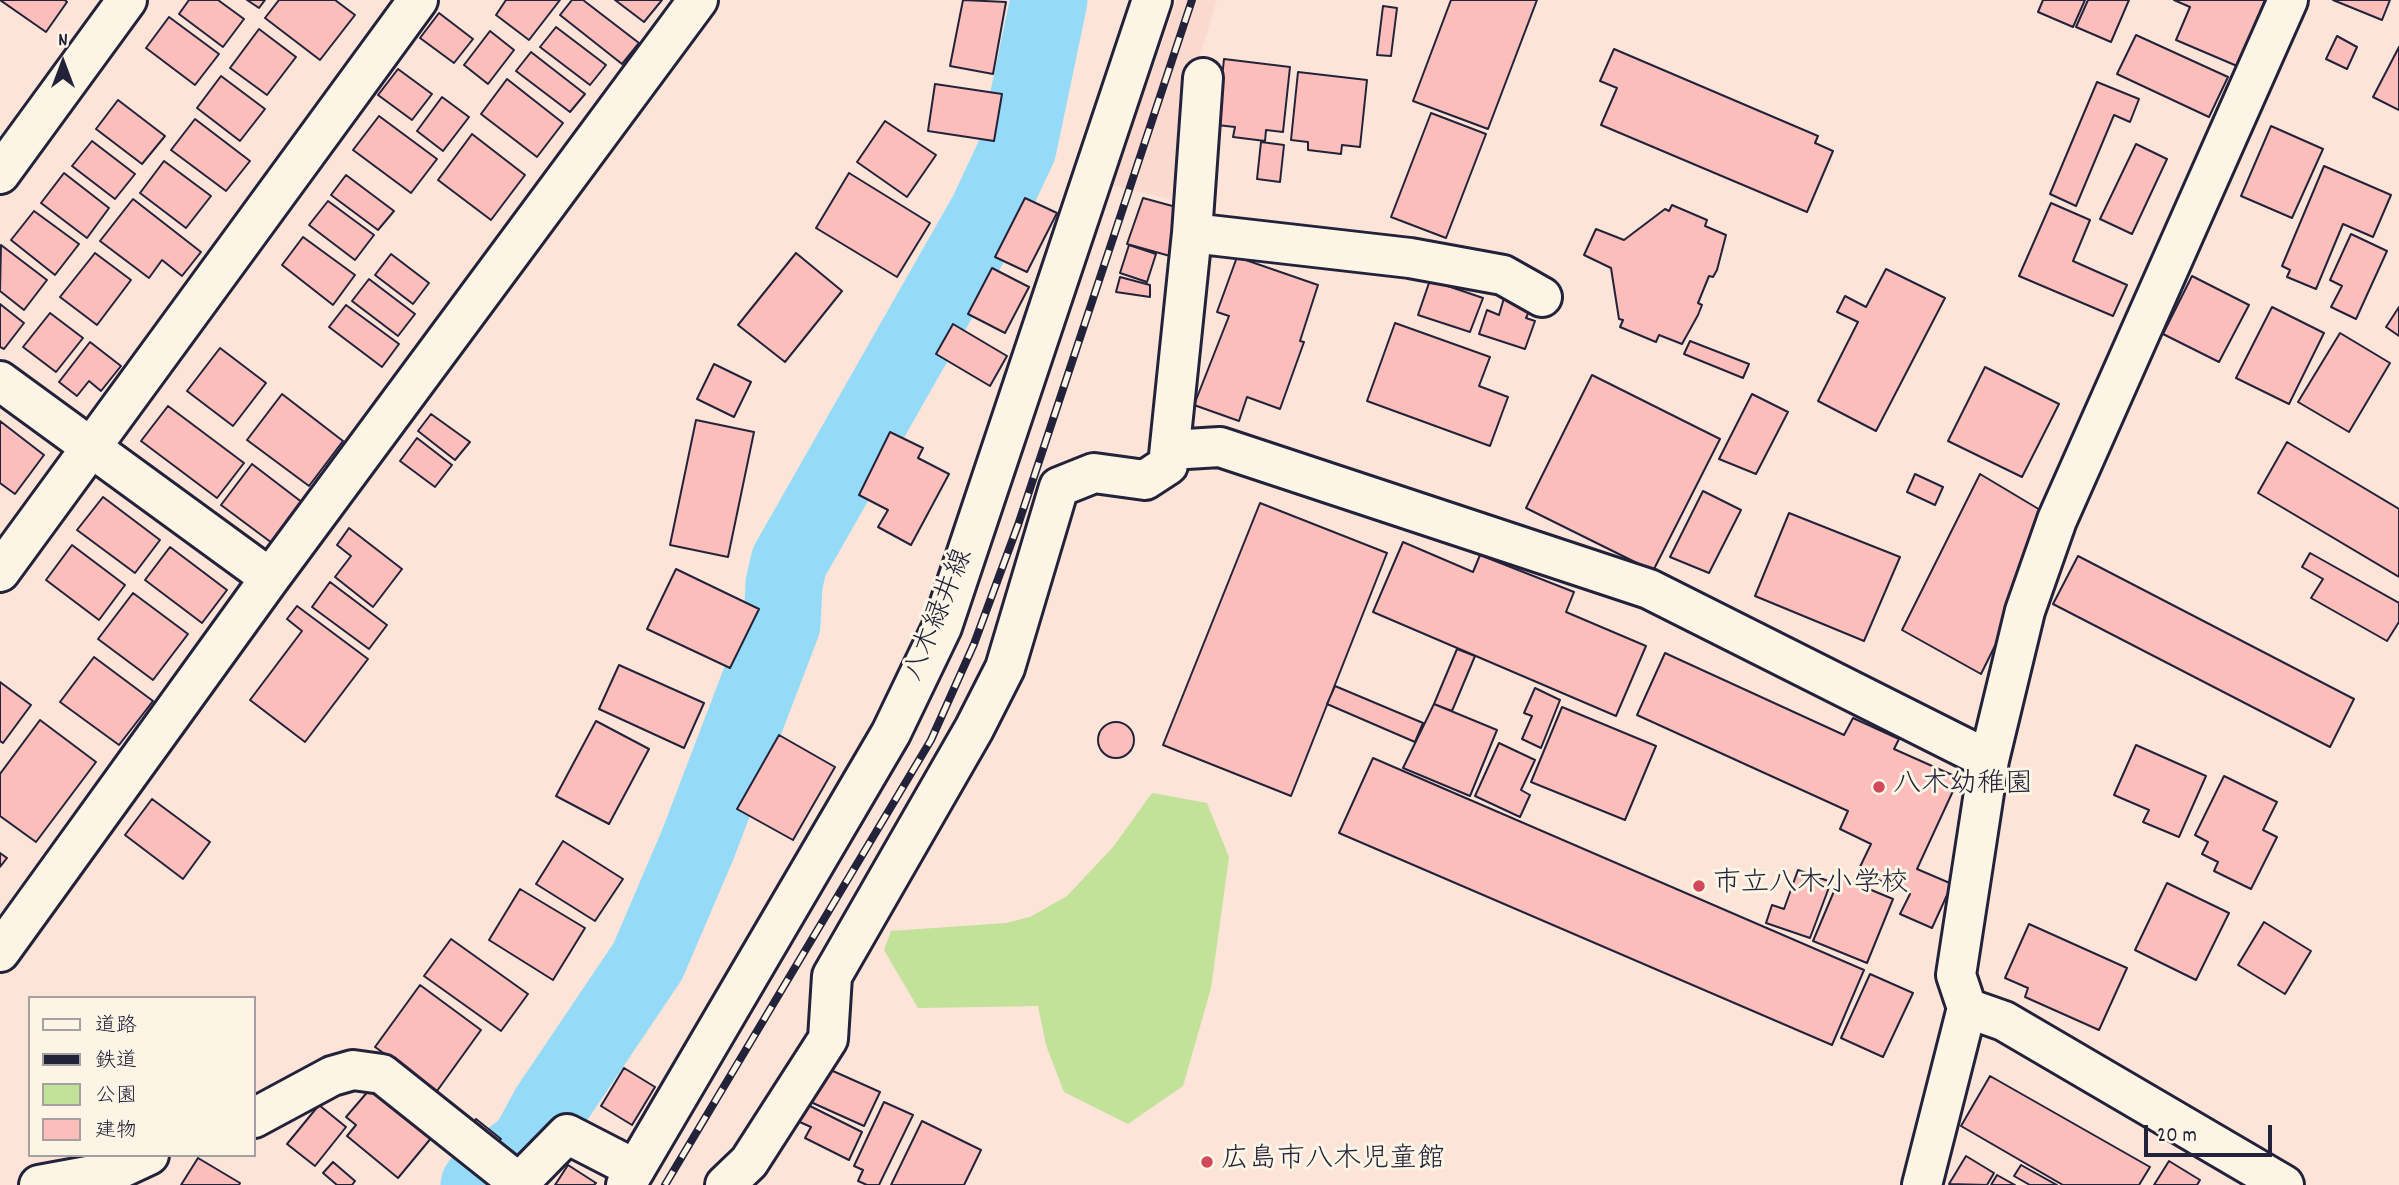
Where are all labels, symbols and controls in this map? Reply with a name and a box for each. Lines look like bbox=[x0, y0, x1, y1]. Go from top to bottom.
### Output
north arrow bbox=[28, 28, 98, 98]
text: N bbox=[58, 28, 68, 55]
street label: 八木緑井線 bbox=[899, 545, 983, 687]
place label: 八木幼稚園 bbox=[1893, 770, 2033, 804]
marker: 八木幼稚園 bbox=[1871, 779, 1887, 795]
place label: 市立八木小学校 bbox=[1713, 869, 1909, 903]
marker: 市立八木小学校 bbox=[1691, 878, 1707, 894]
legend bbox=[28, 996, 256, 1157]
text: 道路 bbox=[95, 1012, 137, 1042]
text: 鉄道 bbox=[95, 1047, 137, 1077]
text: 公園 bbox=[95, 1082, 137, 1112]
scale bar bbox=[2147, 1112, 2275, 1156]
text: 建物 bbox=[95, 1117, 137, 1147]
text: 20 m bbox=[2157, 1122, 2197, 1152]
place label: 広島市八木児童館 bbox=[1221, 1145, 1445, 1179]
marker: 広島市八木児童館 bbox=[1199, 1154, 1215, 1170]

